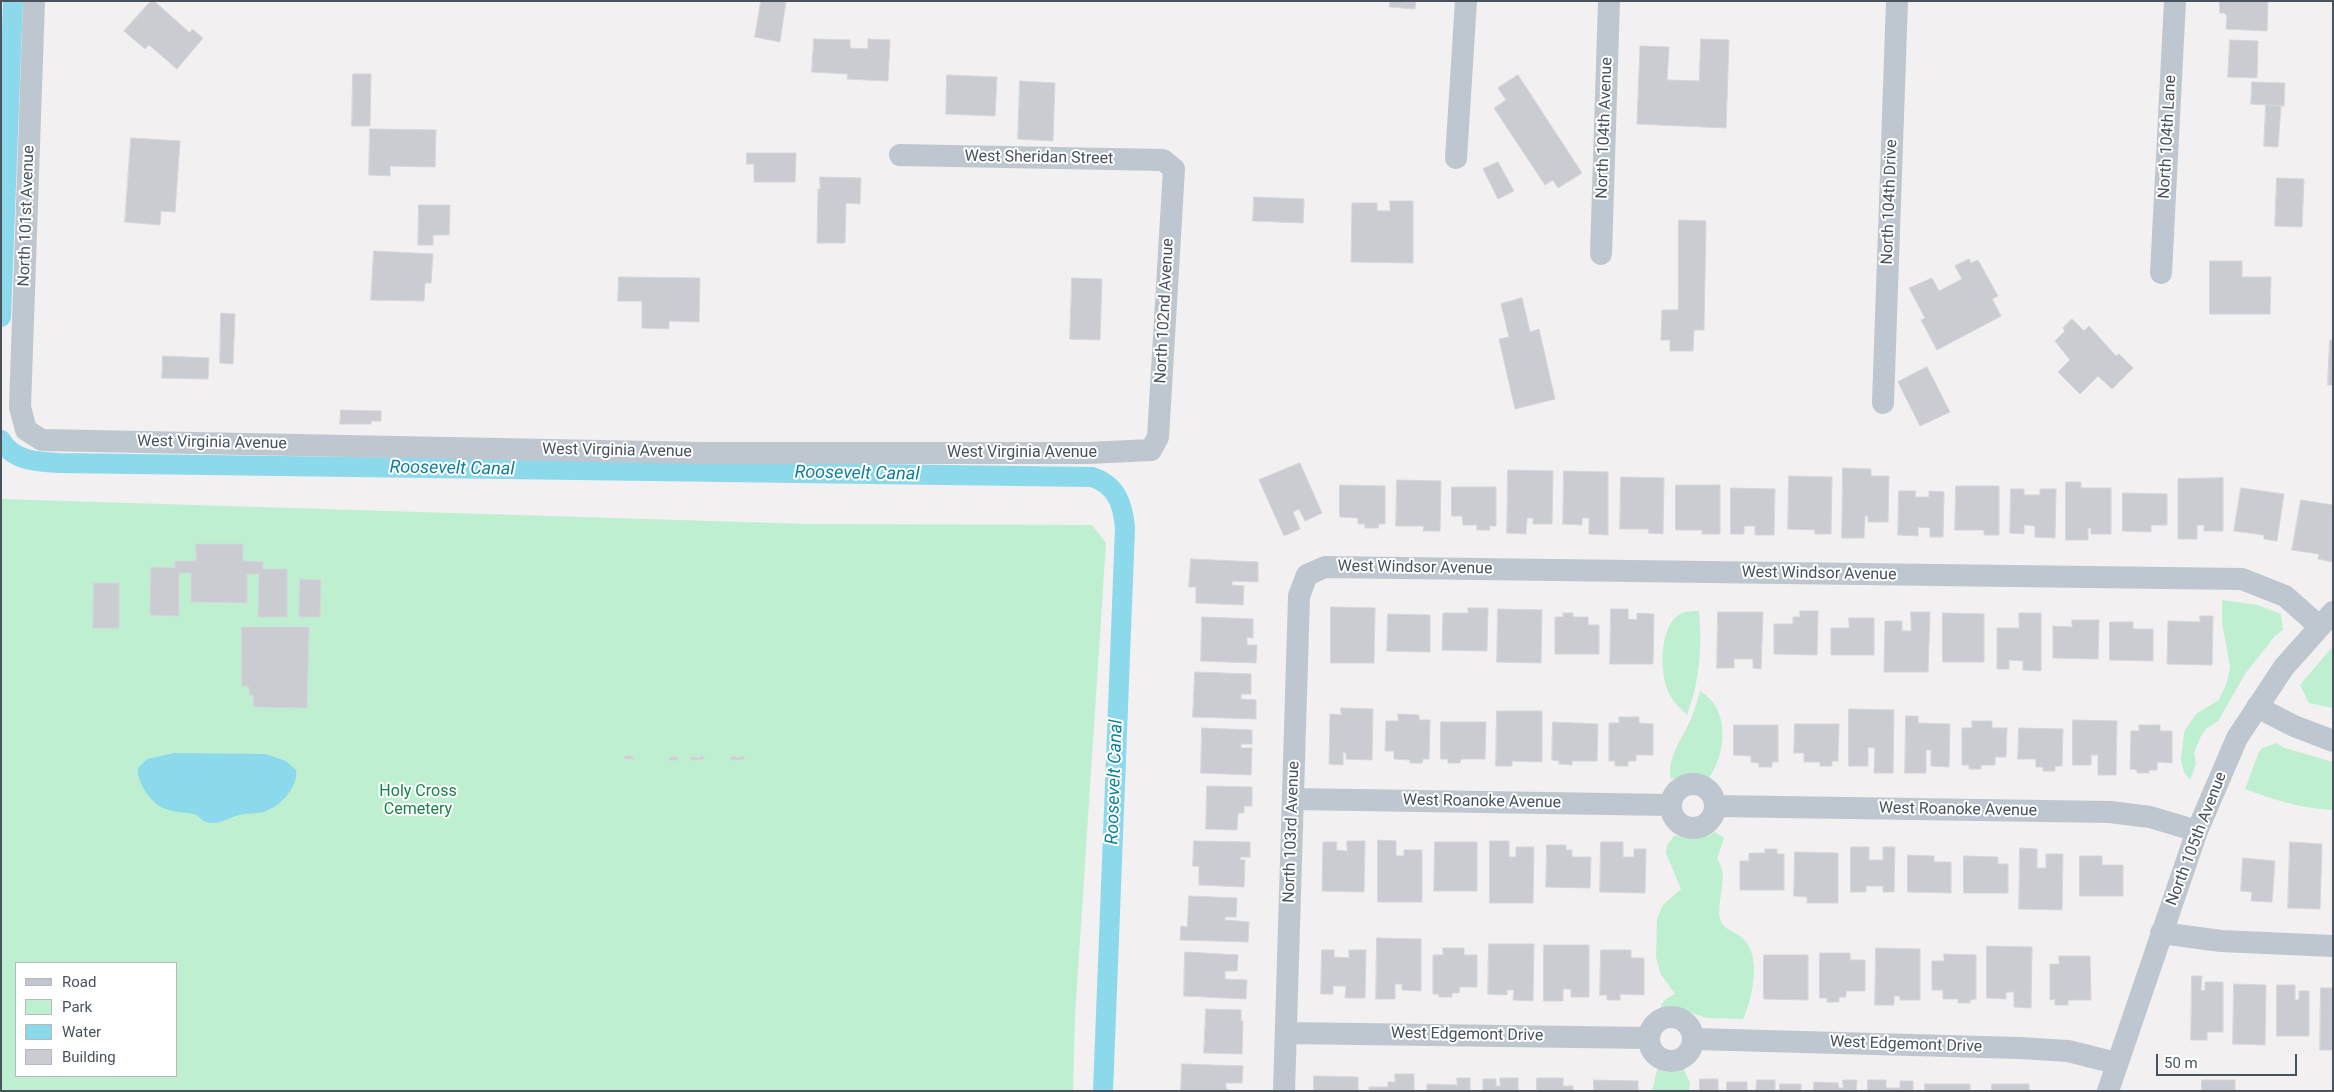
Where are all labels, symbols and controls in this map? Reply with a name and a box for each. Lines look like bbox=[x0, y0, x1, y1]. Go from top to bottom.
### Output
street label: North 104th Avenue bbox=[1593, 57, 1617, 199]
street label: North 104th Lane bbox=[2155, 75, 2181, 199]
street label: North 104th Drive bbox=[1878, 139, 1902, 265]
street label: North 101st Avenue bbox=[15, 145, 39, 287]
street label: West Sheridan Street bbox=[964, 147, 1114, 169]
street label: North 102nd Avenue bbox=[1152, 238, 1178, 384]
street label: West Virginia Avenue bbox=[137, 432, 287, 454]
street label: West Virginia Avenue bbox=[542, 440, 692, 462]
street label: West Virginia Avenue bbox=[947, 443, 1097, 463]
water label: Roosevelt Canal bbox=[389, 457, 515, 481]
water label: Roosevelt Canal bbox=[794, 462, 920, 486]
street label: West Windsor Avenue bbox=[1337, 557, 1493, 579]
street label: West Windsor Avenue bbox=[1741, 563, 1897, 585]
water label: Roosevelt Canal bbox=[1102, 719, 1128, 845]
street label: North 103rd Avenue bbox=[1280, 761, 1304, 903]
street label: North 105th Avenue bbox=[2163, 769, 2231, 909]
park label: Holy Cross Cemetery bbox=[379, 782, 457, 820]
street label: West Roanoke Avenue bbox=[1403, 791, 1561, 813]
street label: West Roanoke Avenue bbox=[1879, 799, 2037, 821]
legend bbox=[15, 962, 178, 1077]
text: Road bbox=[62, 973, 96, 991]
text: Park bbox=[62, 998, 92, 1016]
text: Water bbox=[62, 1023, 101, 1041]
street label: West Edgemont Drive bbox=[1391, 1024, 1543, 1046]
street label: West Edgemont Drive bbox=[1829, 1033, 1983, 1057]
scale bar bbox=[2159, 1044, 2300, 1076]
text: Building bbox=[62, 1048, 116, 1066]
text: 50 m bbox=[2164, 1054, 2198, 1072]

